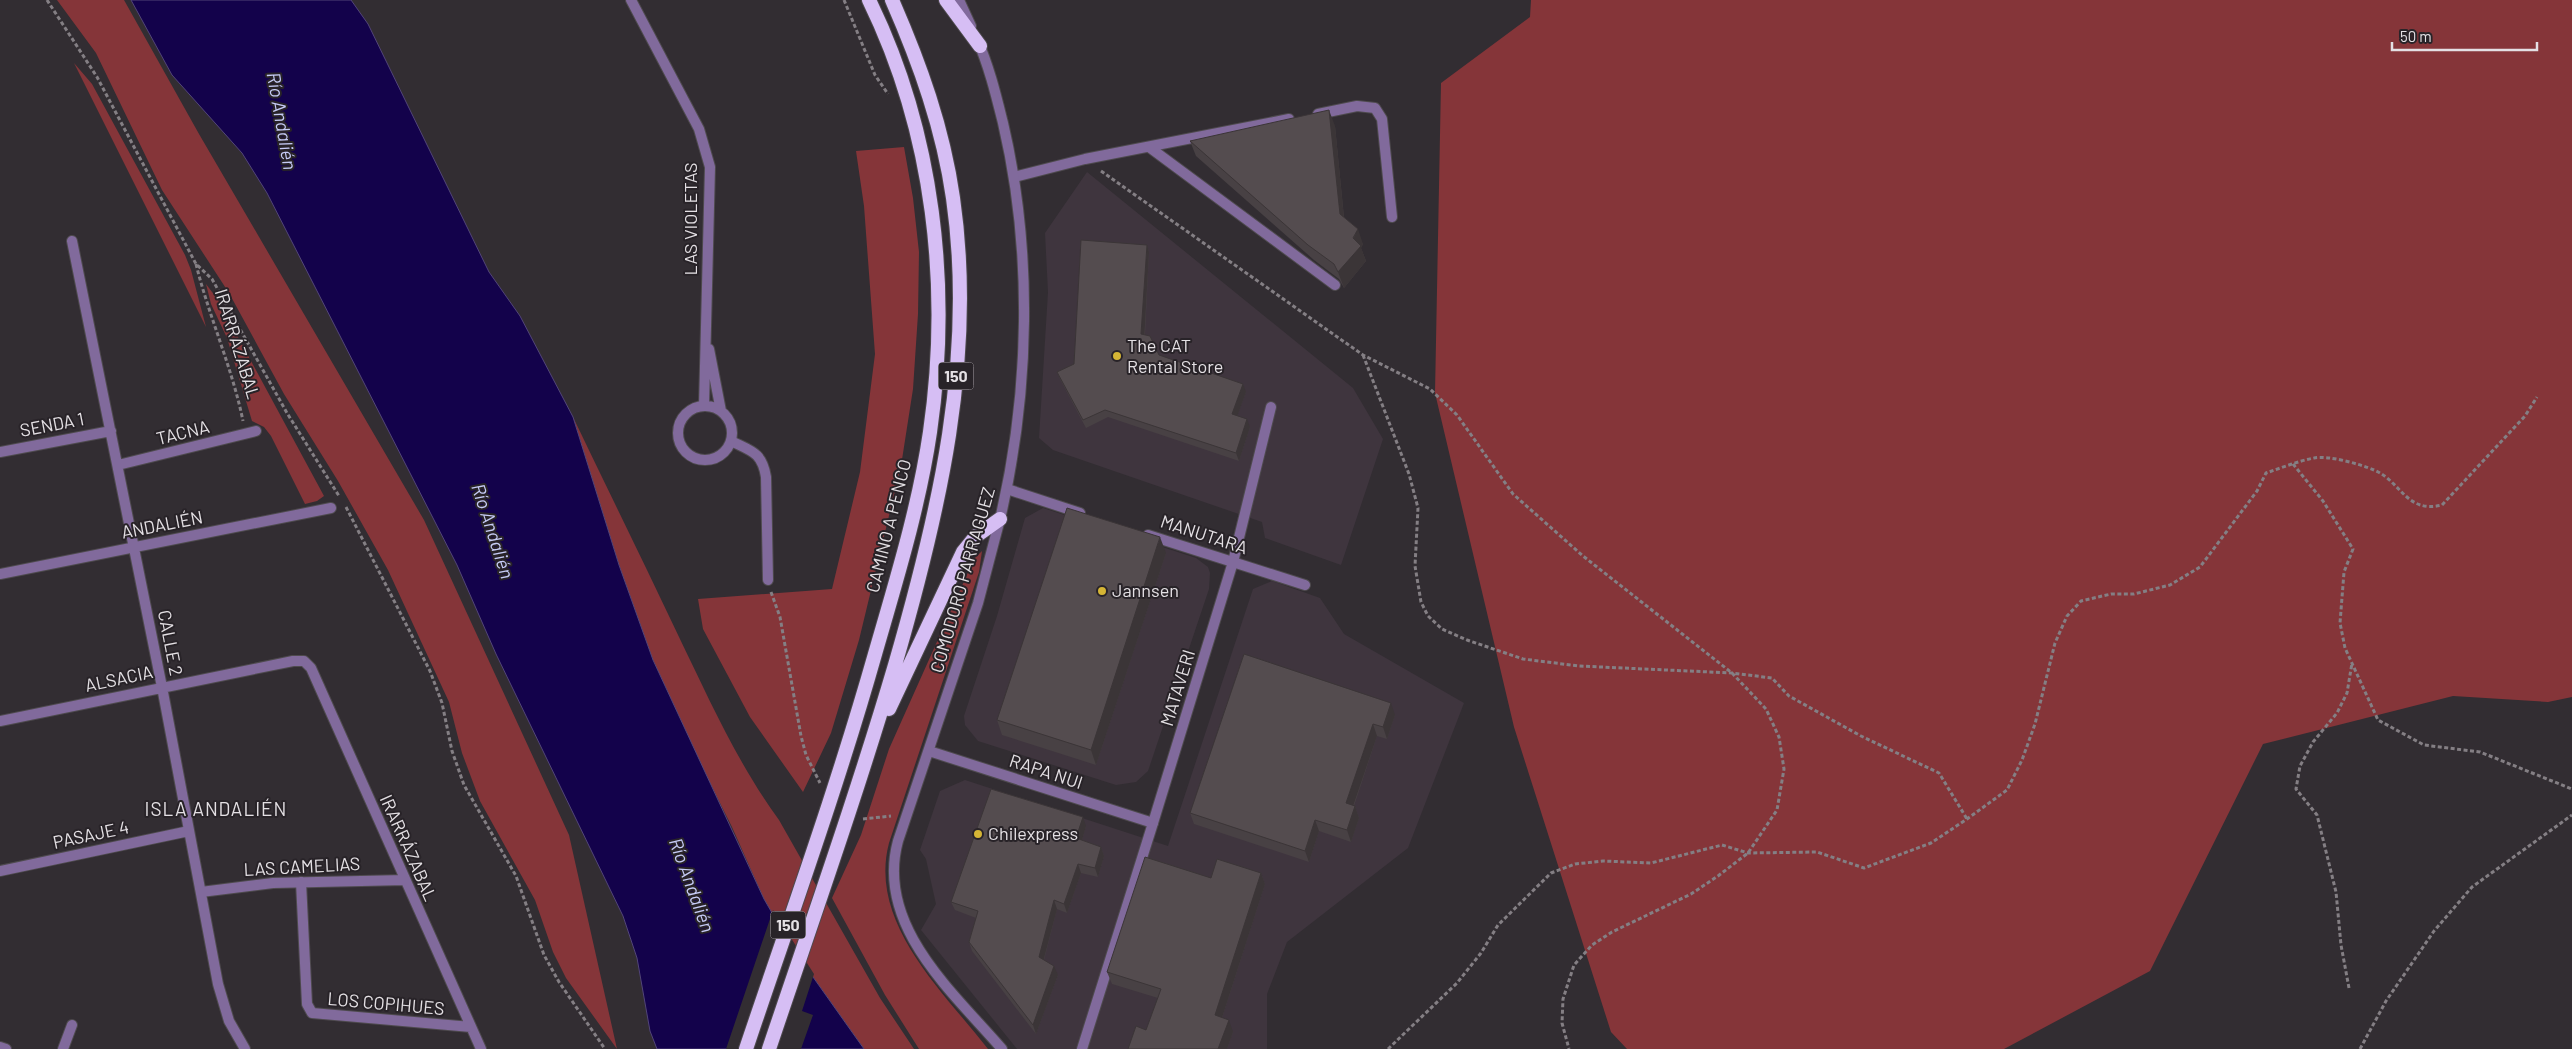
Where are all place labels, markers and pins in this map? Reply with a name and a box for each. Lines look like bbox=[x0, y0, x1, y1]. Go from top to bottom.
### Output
place label: The CAT Rental Store bbox=[1127, 334, 1223, 377]
marker: The CAT Rental Store bbox=[1111, 350, 1123, 362]
place label: Jannsen bbox=[1112, 579, 1179, 601]
marker: Jannsen bbox=[1096, 585, 1108, 597]
place label: Chilexpress bbox=[988, 822, 1078, 844]
marker: Chilexpress bbox=[972, 828, 984, 840]

